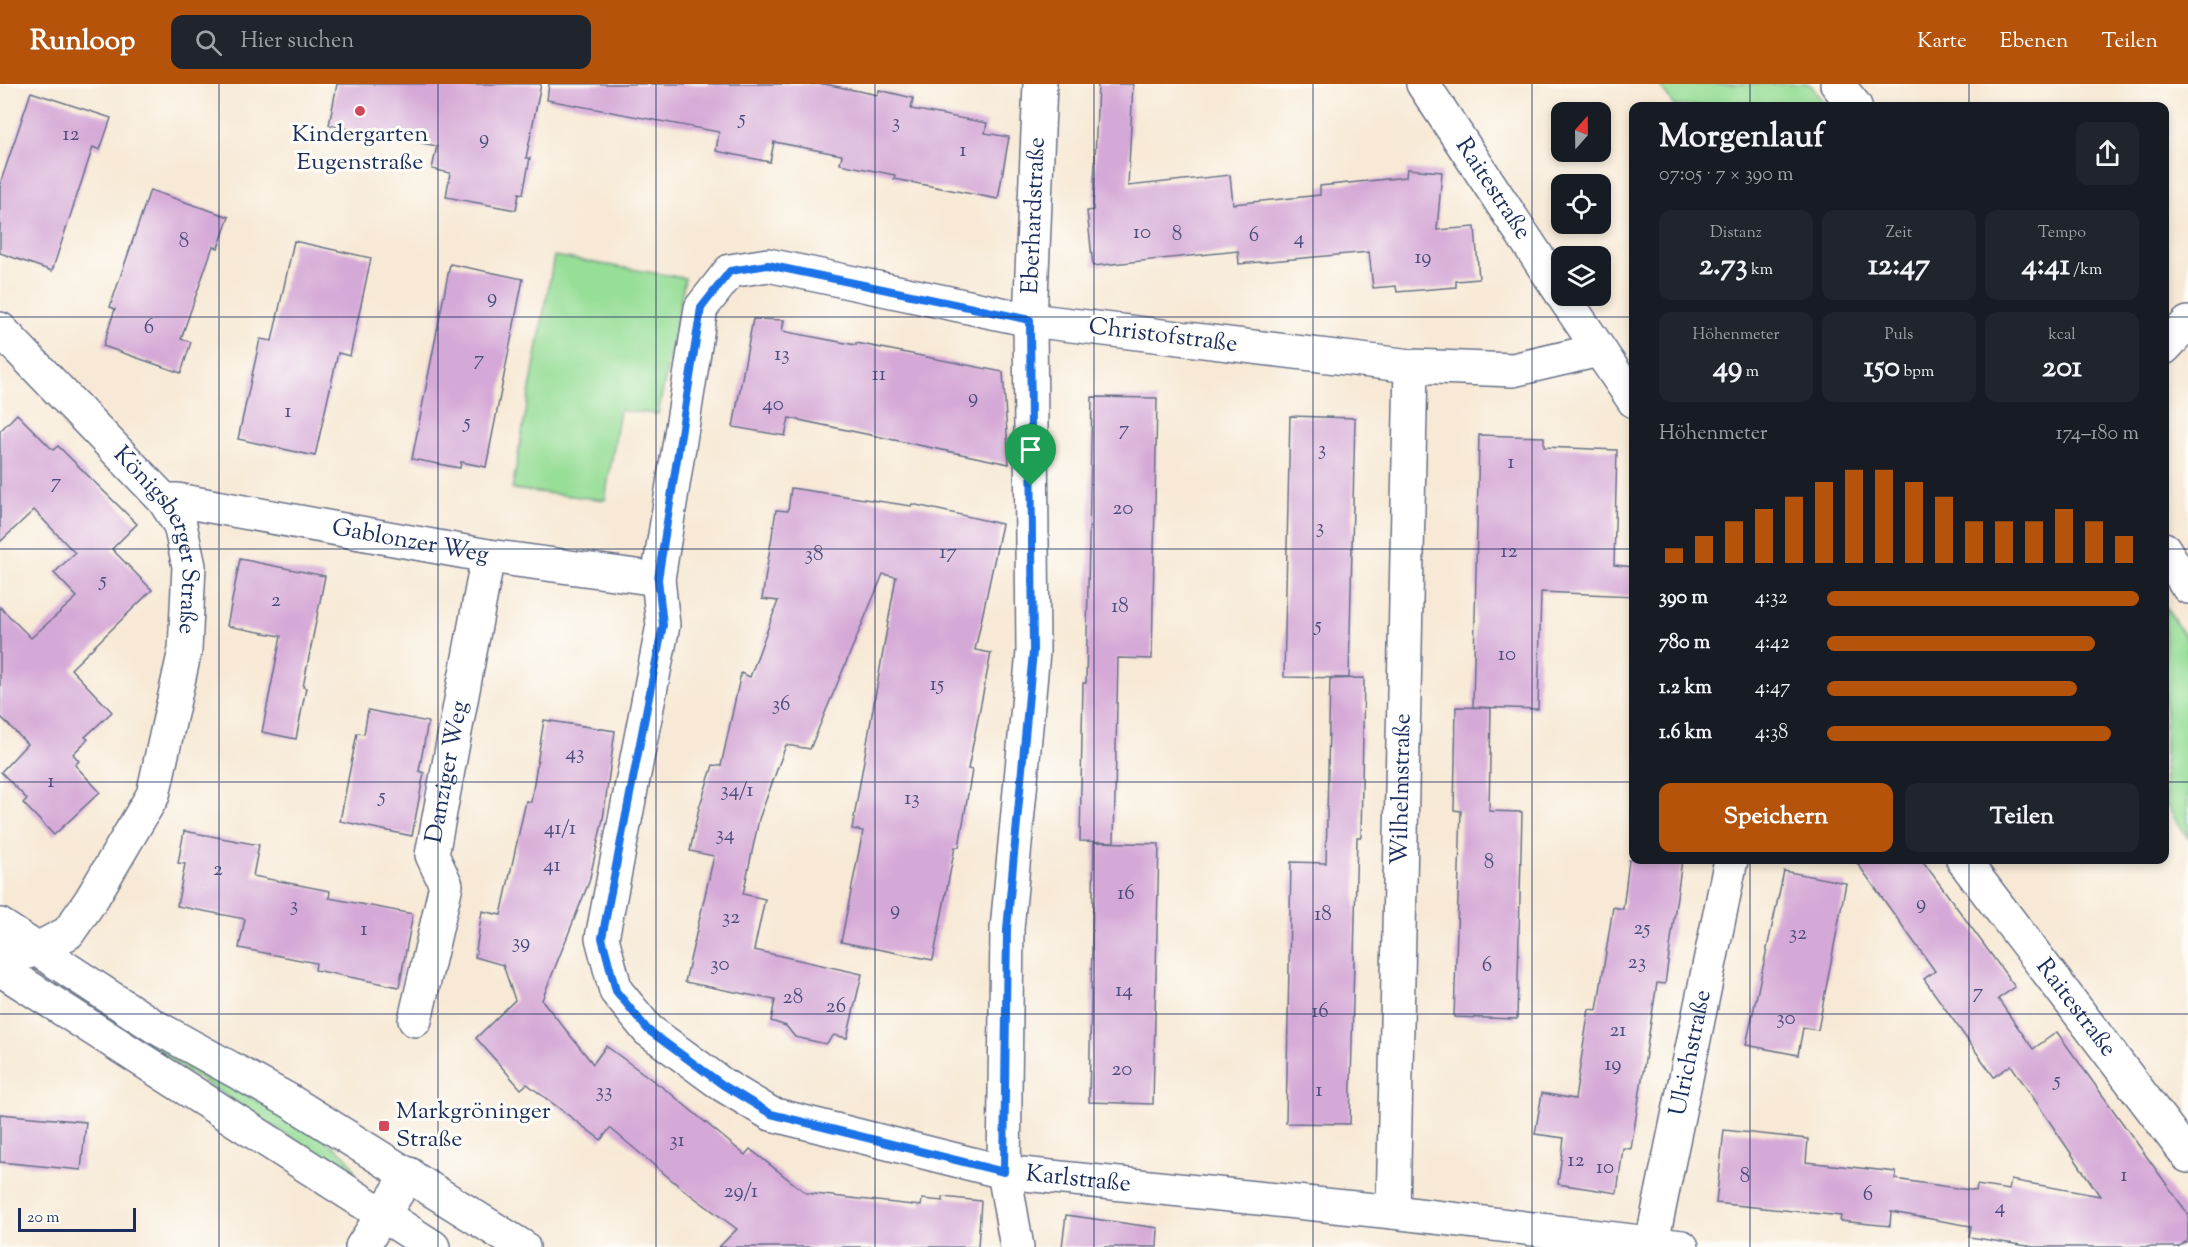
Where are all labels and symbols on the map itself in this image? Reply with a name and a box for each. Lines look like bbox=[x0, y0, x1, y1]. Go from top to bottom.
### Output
north arrow bbox=[1551, 102, 1611, 162]
marker: Kindergarten Eugenstraße bbox=[353, 104, 367, 118]
house number: 5 bbox=[737, 104, 746, 134]
house number: 3 bbox=[892, 108, 900, 138]
place label: Kindergarten Eugenstraße bbox=[292, 118, 428, 180]
house number: 12 bbox=[63, 120, 80, 150]
house number: 9 bbox=[479, 124, 489, 154]
street label: Raitestraße bbox=[1446, 131, 1539, 247]
house number: 1 bbox=[959, 136, 967, 166]
street label: Eberhardstraße bbox=[1014, 136, 1055, 295]
house number: 10 bbox=[1133, 218, 1151, 248]
house number: 8 bbox=[1172, 220, 1182, 250]
house number: 6 bbox=[1249, 221, 1259, 251]
house number: 4 bbox=[1294, 224, 1304, 254]
house number: 8 bbox=[179, 227, 189, 257]
house number: 19 bbox=[1414, 243, 1432, 273]
house number: 9 bbox=[487, 283, 497, 313]
street label: Christofstraße bbox=[1087, 310, 1239, 362]
house number: 6 bbox=[144, 313, 154, 343]
house number: 13 bbox=[774, 340, 790, 370]
house number: 7 bbox=[474, 345, 485, 375]
house number: 11 bbox=[872, 360, 886, 390]
house number: 9 bbox=[968, 383, 978, 413]
house number: 40 bbox=[762, 390, 784, 420]
house number: 1 bbox=[284, 397, 292, 427]
house number: 5 bbox=[462, 408, 471, 438]
house number: 7 bbox=[1119, 415, 1130, 445]
pin bbox=[1005, 424, 1056, 486]
house number: 3 bbox=[1318, 435, 1326, 465]
street label: Königsberger Straße bbox=[105, 439, 206, 635]
house number: 1 bbox=[1507, 448, 1515, 478]
house number: 7 bbox=[51, 468, 62, 498]
house number: 20 bbox=[1113, 494, 1133, 524]
street label: Gablonzer Weg bbox=[329, 511, 492, 573]
house number: 3 bbox=[1316, 513, 1324, 543]
house number: 12 bbox=[1501, 537, 1518, 567]
house number: 17 bbox=[939, 538, 957, 568]
house number: 38 bbox=[805, 540, 823, 570]
house number: 5 bbox=[98, 566, 107, 596]
house number: 2 bbox=[271, 586, 281, 616]
house number: 18 bbox=[1111, 592, 1129, 622]
house number: 5 bbox=[1313, 611, 1322, 641]
house number: 10 bbox=[1498, 640, 1516, 670]
house number: 15 bbox=[930, 670, 944, 700]
house number: 36 bbox=[772, 690, 790, 720]
street label: Danziger Weg bbox=[418, 698, 478, 846]
street label: Wilhelmstraße bbox=[1383, 713, 1421, 865]
house number: 43 bbox=[565, 739, 585, 769]
house number: 1 bbox=[47, 767, 55, 797]
house number: 34/1 bbox=[720, 776, 754, 806]
house number: 5 bbox=[377, 782, 386, 812]
house number: 13 bbox=[904, 784, 920, 814]
house number: 41/1 bbox=[544, 814, 576, 844]
house number: 34 bbox=[715, 820, 735, 850]
house number: 8 bbox=[1484, 848, 1494, 878]
house number: 41 bbox=[543, 851, 561, 881]
house number: 2 bbox=[213, 855, 223, 885]
house number: 16 bbox=[1117, 879, 1135, 909]
house number: 9 bbox=[1916, 889, 1926, 919]
house number: 3 bbox=[290, 891, 298, 921]
house number: 9 bbox=[890, 895, 900, 925]
house number: 18 bbox=[1314, 900, 1332, 930]
house number: 32 bbox=[722, 903, 740, 933]
house number: 25 bbox=[1633, 914, 1651, 944]
house number: 1 bbox=[360, 915, 368, 945]
house number: 32 bbox=[1789, 919, 1807, 949]
house number: 39 bbox=[512, 928, 530, 958]
house number: 23 bbox=[1628, 948, 1646, 978]
house number: 30 bbox=[710, 950, 730, 980]
house number: 6 bbox=[1482, 951, 1492, 981]
street label: Raitestraße bbox=[2027, 952, 2124, 1065]
house number: 14 bbox=[1115, 976, 1133, 1006]
house number: 7 bbox=[1973, 978, 1984, 1008]
house number: 28 bbox=[783, 983, 803, 1013]
street label: Ulrichstraße bbox=[1661, 987, 1721, 1119]
house number: 26 bbox=[826, 992, 846, 1022]
house number: 16 bbox=[1311, 997, 1329, 1027]
house number: 30 bbox=[1776, 1004, 1796, 1034]
house number: 21 bbox=[1610, 1016, 1626, 1046]
house number: 19 bbox=[1604, 1050, 1622, 1080]
house number: 20 bbox=[1112, 1055, 1132, 1085]
house number: 5 bbox=[2052, 1066, 2061, 1096]
house number: 1 bbox=[1315, 1076, 1323, 1106]
house number: 33 bbox=[596, 1077, 612, 1107]
place label: Markgröninger Straße bbox=[396, 1095, 551, 1157]
marker: Markgröninger Straße bbox=[377, 1119, 391, 1133]
house number: 31 bbox=[669, 1126, 685, 1156]
house number: 12 bbox=[1568, 1146, 1585, 1176]
house number: 10 bbox=[1596, 1153, 1614, 1183]
street label: Karlstraße bbox=[1024, 1157, 1132, 1202]
house number: 1 bbox=[2120, 1161, 2128, 1191]
house number: 8 bbox=[1740, 1162, 1750, 1192]
house number: 29/1 bbox=[724, 1177, 758, 1207]
house number: 6 bbox=[1863, 1180, 1873, 1210]
house number: 4 bbox=[1995, 1193, 2005, 1223]
scale bar bbox=[18, 1205, 136, 1232]

